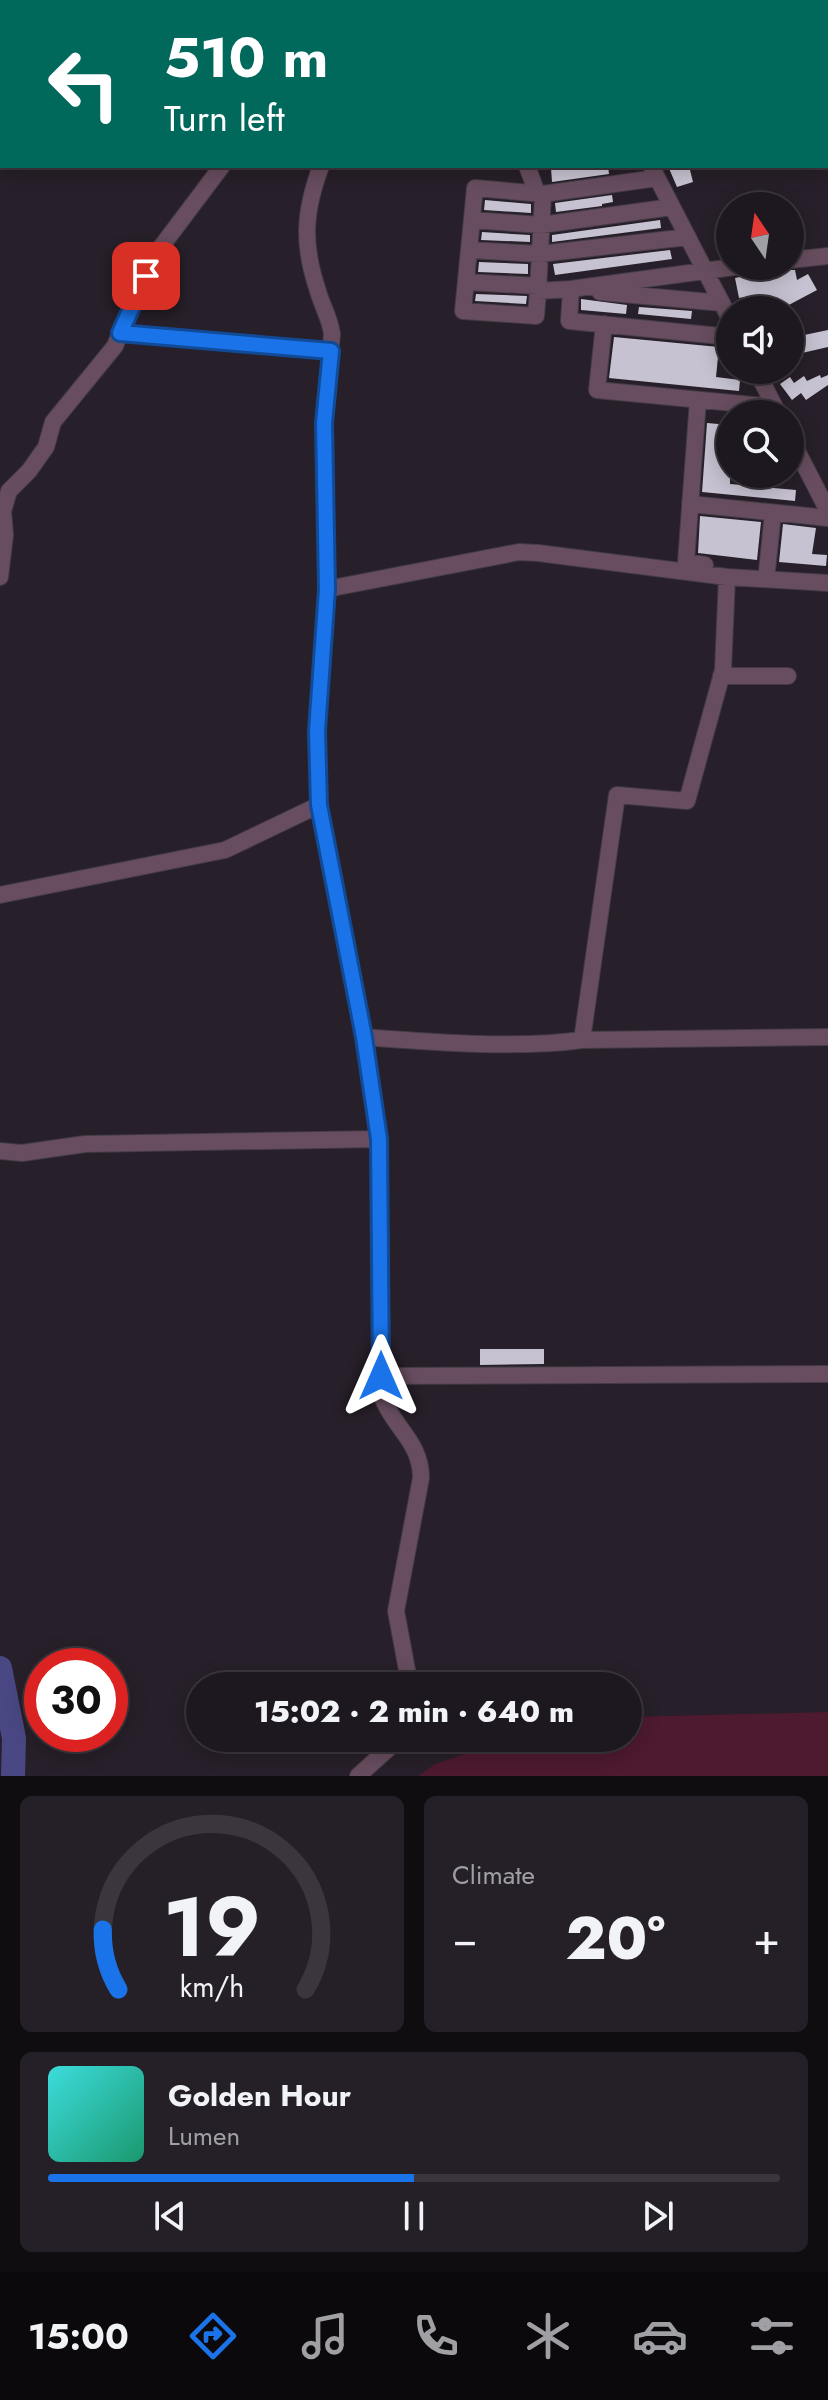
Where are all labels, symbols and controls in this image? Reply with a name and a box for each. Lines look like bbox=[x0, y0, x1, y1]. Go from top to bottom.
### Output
text: 510 m bbox=[164, 17, 328, 98]
icon: left bbox=[32, 32, 136, 136]
text: Turn left bbox=[164, 92, 285, 144]
north arrow bbox=[716, 192, 804, 280]
map controls bbox=[716, 192, 804, 488]
pin bbox=[112, 242, 180, 310]
icon: arrive bbox=[124, 254, 168, 298]
button: sound bbox=[716, 296, 804, 384]
button: search bbox=[716, 400, 804, 488]
position arrow bbox=[339, 1334, 423, 1418]
speed limit sign: 30 bbox=[24, 1648, 128, 1752]
text: 15:02 · 2 min · 640 m bbox=[254, 1690, 574, 1733]
text: Climate bbox=[452, 1856, 535, 1894]
text: 19 bbox=[163, 1867, 261, 1987]
text: 20° bbox=[566, 1895, 665, 1982]
text: − bbox=[452, 1907, 478, 1971]
text: + bbox=[753, 1907, 780, 1971]
text: km/h bbox=[180, 1966, 244, 2008]
text: Golden Hour bbox=[168, 2074, 351, 2117]
text: Lumen bbox=[168, 2117, 240, 2155]
icon: previous bbox=[148, 2194, 192, 2238]
icon: pause bbox=[392, 2194, 436, 2238]
icon: next bbox=[636, 2194, 680, 2238]
icon: directions bbox=[185, 2308, 241, 2364]
icon: music bbox=[297, 2308, 353, 2364]
icon: phone bbox=[408, 2308, 464, 2364]
icon: climate bbox=[520, 2308, 576, 2364]
icon: car bbox=[632, 2308, 688, 2364]
icon: filters bbox=[744, 2308, 800, 2364]
text: 15:00 bbox=[28, 2310, 129, 2362]

